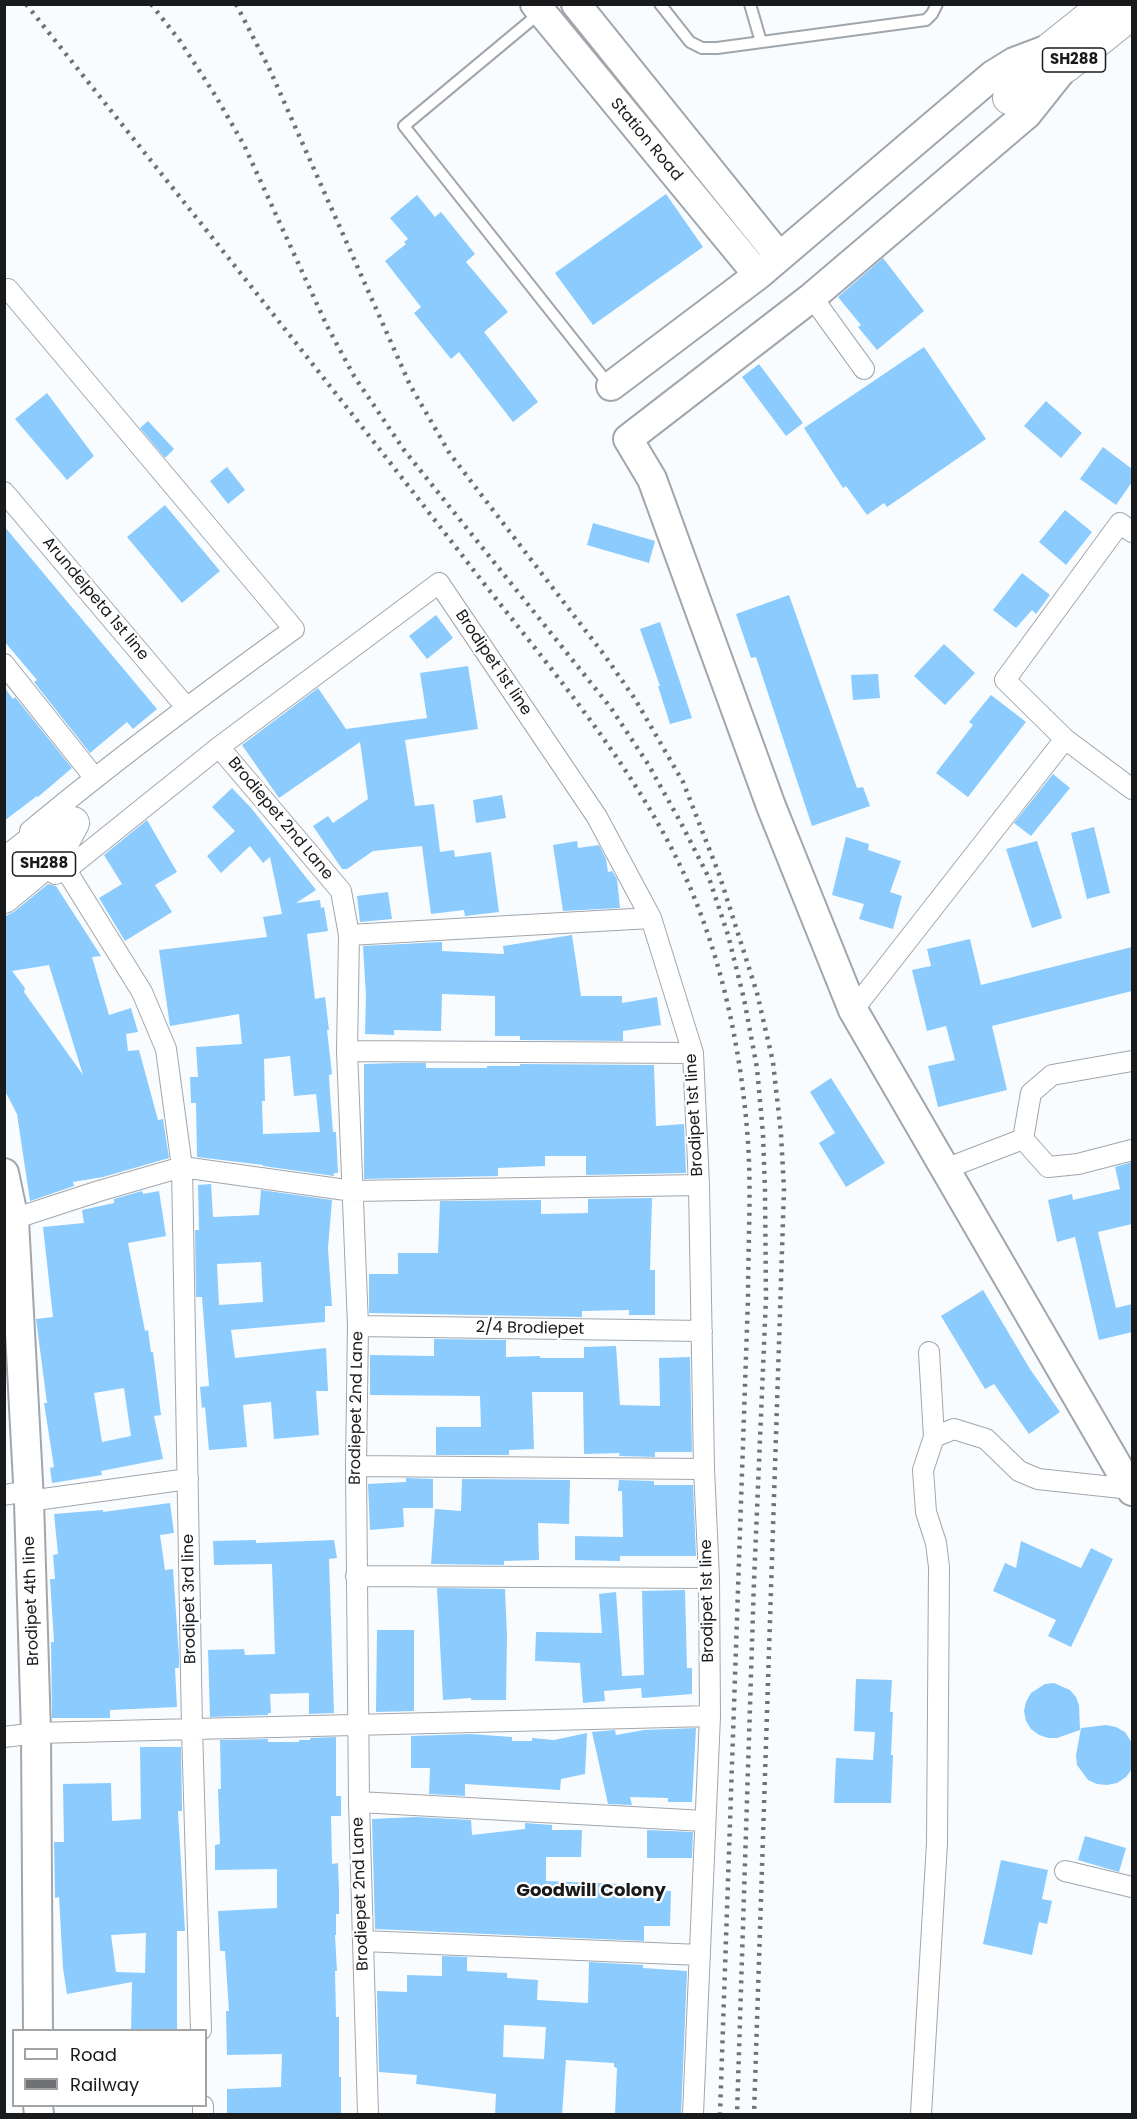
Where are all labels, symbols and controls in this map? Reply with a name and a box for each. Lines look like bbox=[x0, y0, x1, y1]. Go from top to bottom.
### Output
road number: SH288 bbox=[1042, 48, 1106, 72]
street label: Station Road bbox=[606, 95, 686, 185]
street label: Arundelpeta 1st line bbox=[38, 533, 152, 665]
street label: Brodipet 1st line bbox=[451, 607, 535, 719]
street label: Brodiepet 2nd Lane bbox=[223, 754, 337, 884]
road number: SH288 bbox=[12, 852, 76, 876]
street label: Brodipet 1st line bbox=[682, 1053, 708, 1177]
street label: 2/4 Brodiepet bbox=[476, 1318, 584, 1340]
street label: Brodiepet 2nd Lane bbox=[346, 1331, 368, 1485]
street label: Brodipet 3rd line bbox=[179, 1534, 201, 1664]
street label: Brodipet 4th line bbox=[20, 1536, 44, 1666]
street label: Brodipet 1st line bbox=[697, 1539, 719, 1663]
street label: Brodiepet 2nd Lane bbox=[349, 1817, 373, 1971]
district label: Goodwill Colony bbox=[516, 1880, 666, 1902]
legend bbox=[12, 2029, 207, 2107]
text: Road bbox=[70, 2042, 117, 2067]
text: Railway bbox=[70, 2072, 139, 2097]

